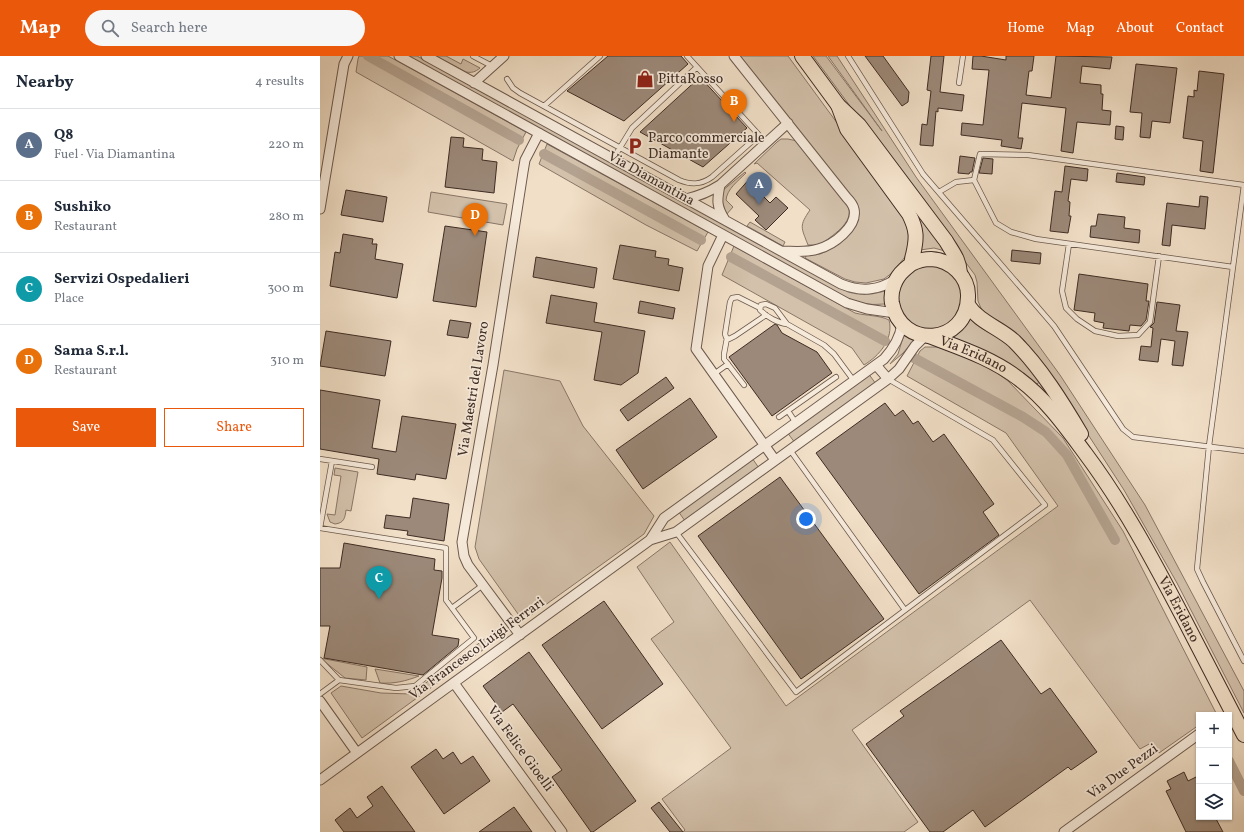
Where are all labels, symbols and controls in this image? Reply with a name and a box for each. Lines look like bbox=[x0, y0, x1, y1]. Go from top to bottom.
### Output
search box bbox=[85, 10, 365, 46]
text: Map bbox=[20, 15, 61, 41]
icon: search bbox=[99, 17, 121, 39]
text: Search here bbox=[131, 18, 208, 39]
text: Home bbox=[1007, 19, 1044, 38]
text: Map bbox=[1066, 19, 1094, 38]
text: About bbox=[1116, 19, 1154, 38]
text: Contact bbox=[1176, 19, 1224, 38]
shop icon: PittaRosso bbox=[635, 69, 655, 89]
place label: PittaRosso bbox=[658, 70, 723, 89]
text: Nearby bbox=[16, 71, 74, 94]
text: 4 results bbox=[255, 73, 304, 91]
pin: B bbox=[721, 89, 747, 122]
text: Q8 bbox=[54, 125, 73, 146]
place label: Parco commerciale Diamante bbox=[648, 129, 765, 164]
text: A bbox=[24, 136, 34, 154]
text: 220 m bbox=[268, 136, 304, 154]
parking icon: Parco commerciale Diamante bbox=[625, 136, 645, 156]
text: Fuel · Via Diamantina bbox=[54, 146, 175, 164]
street label: Via Diamantina bbox=[604, 147, 698, 211]
pin: A bbox=[746, 172, 772, 205]
text: Sushiko bbox=[54, 197, 111, 218]
pin: D bbox=[462, 203, 488, 236]
text: B bbox=[25, 208, 33, 226]
text: 280 m bbox=[268, 208, 304, 226]
text: Restaurant bbox=[54, 218, 117, 236]
text: Servizi Ospedalieri bbox=[54, 269, 189, 290]
text: C bbox=[25, 280, 33, 298]
text: 300 m bbox=[268, 280, 304, 298]
text: Place bbox=[54, 290, 84, 308]
street label: Via Maestri del Lavoro bbox=[454, 320, 494, 458]
street label: Via Eridano bbox=[937, 331, 1011, 378]
text: Sama S.r.l. bbox=[54, 341, 129, 362]
text: D bbox=[24, 352, 34, 370]
text: 310 m bbox=[270, 352, 304, 370]
text: Restaurant bbox=[54, 362, 117, 380]
button: Save bbox=[16, 408, 156, 447]
button: Share bbox=[164, 408, 304, 447]
your location bbox=[796, 509, 816, 529]
pin: C bbox=[366, 566, 392, 599]
street label: Via Eridano bbox=[1154, 573, 1204, 646]
street label: Via Francesco Luigi Ferrari bbox=[405, 593, 549, 705]
street label: Via Felice Gioelli bbox=[482, 702, 558, 796]
map controls bbox=[1196, 712, 1232, 820]
button: + bbox=[1196, 712, 1232, 748]
street label: Via Due Pezzi bbox=[1084, 740, 1162, 804]
button: − bbox=[1196, 748, 1232, 784]
button: layers bbox=[1196, 784, 1232, 820]

